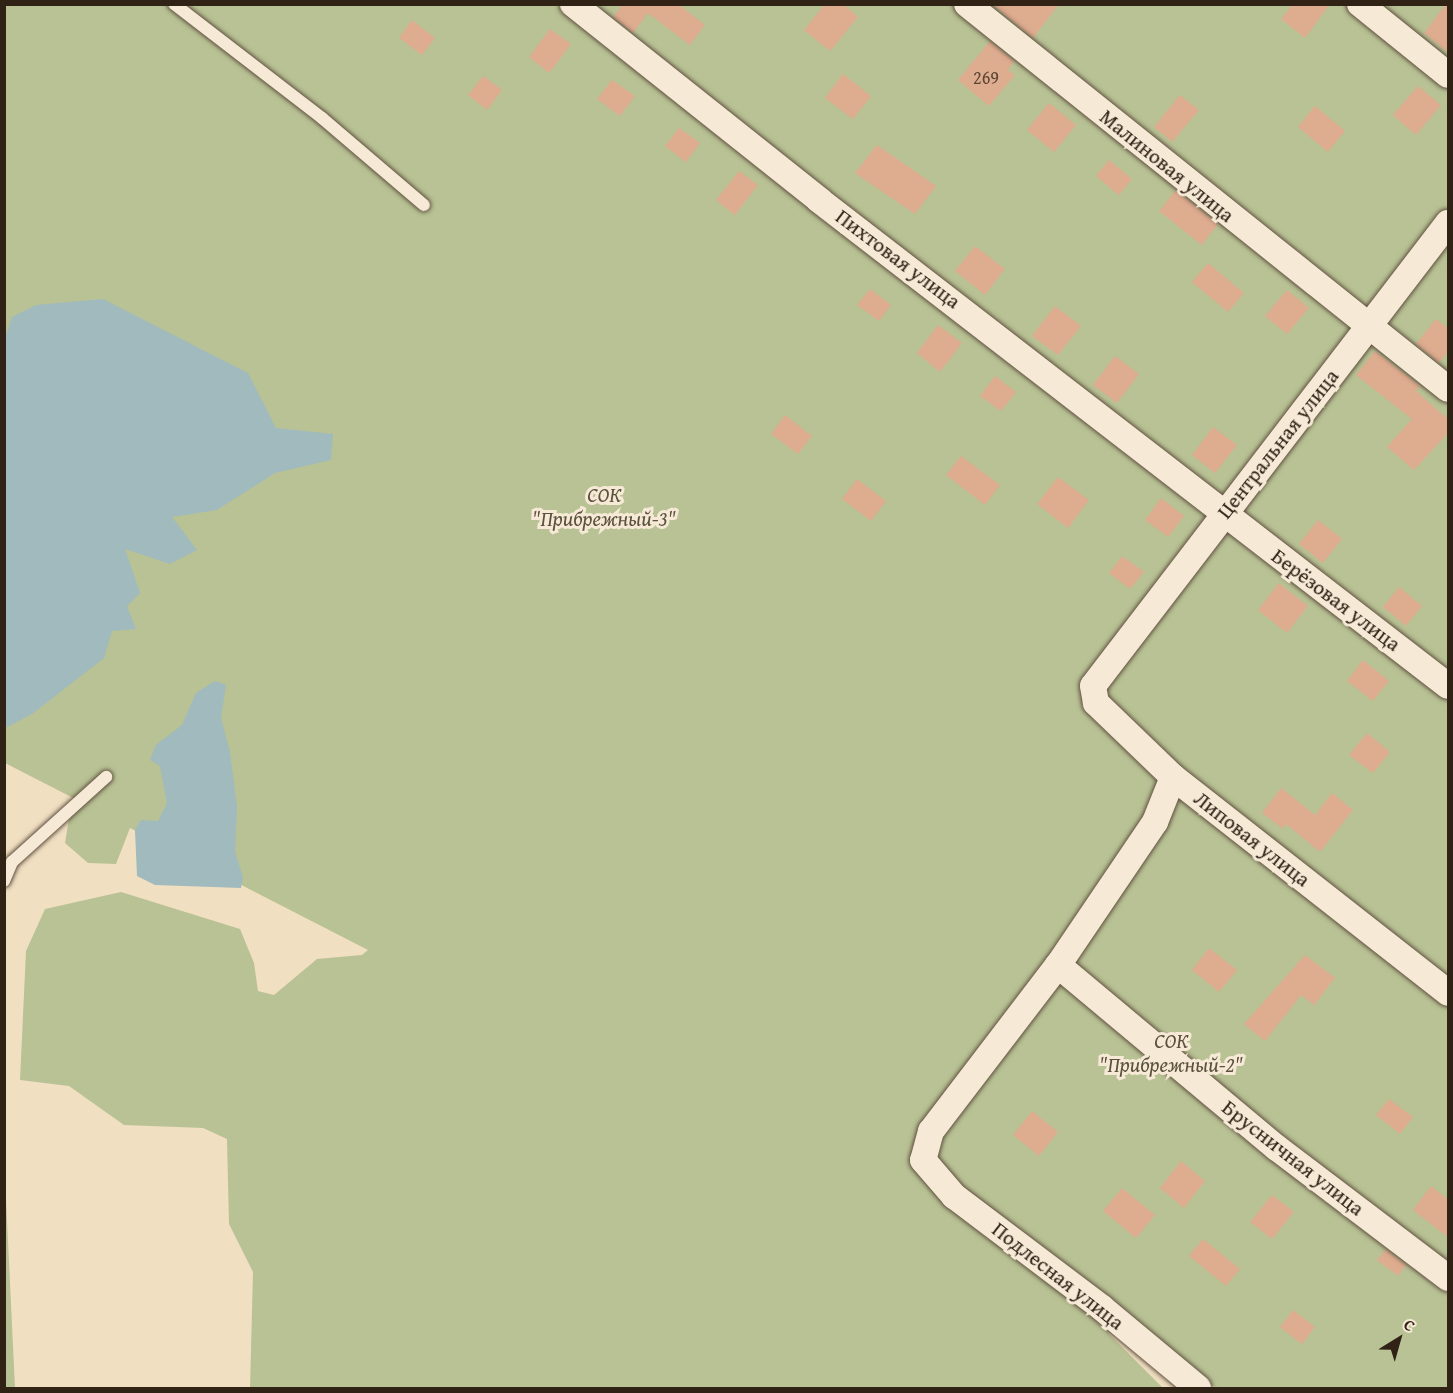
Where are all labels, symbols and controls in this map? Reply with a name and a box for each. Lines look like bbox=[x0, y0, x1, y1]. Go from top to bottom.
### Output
house number: 269 bbox=[973, 67, 999, 89]
street label: Малиновая улица bbox=[1095, 104, 1239, 228]
street label: Пихтовая улица bbox=[831, 204, 965, 314]
street label: Центральная улица bbox=[1212, 364, 1344, 524]
park label: СОК "Прибрежный-3" bbox=[532, 482, 676, 532]
street label: Берёзовая улица bbox=[1267, 543, 1405, 657]
street label: Липовая улица bbox=[1189, 786, 1315, 892]
park label: СОК "Прибрежный-2" bbox=[1099, 1028, 1243, 1078]
street label: Брусничная улица bbox=[1217, 1095, 1369, 1221]
street label: Подлесная улица bbox=[987, 1217, 1129, 1335]
north arrow bbox=[1369, 1309, 1429, 1369]
text: С bbox=[1399, 1312, 1421, 1337]

